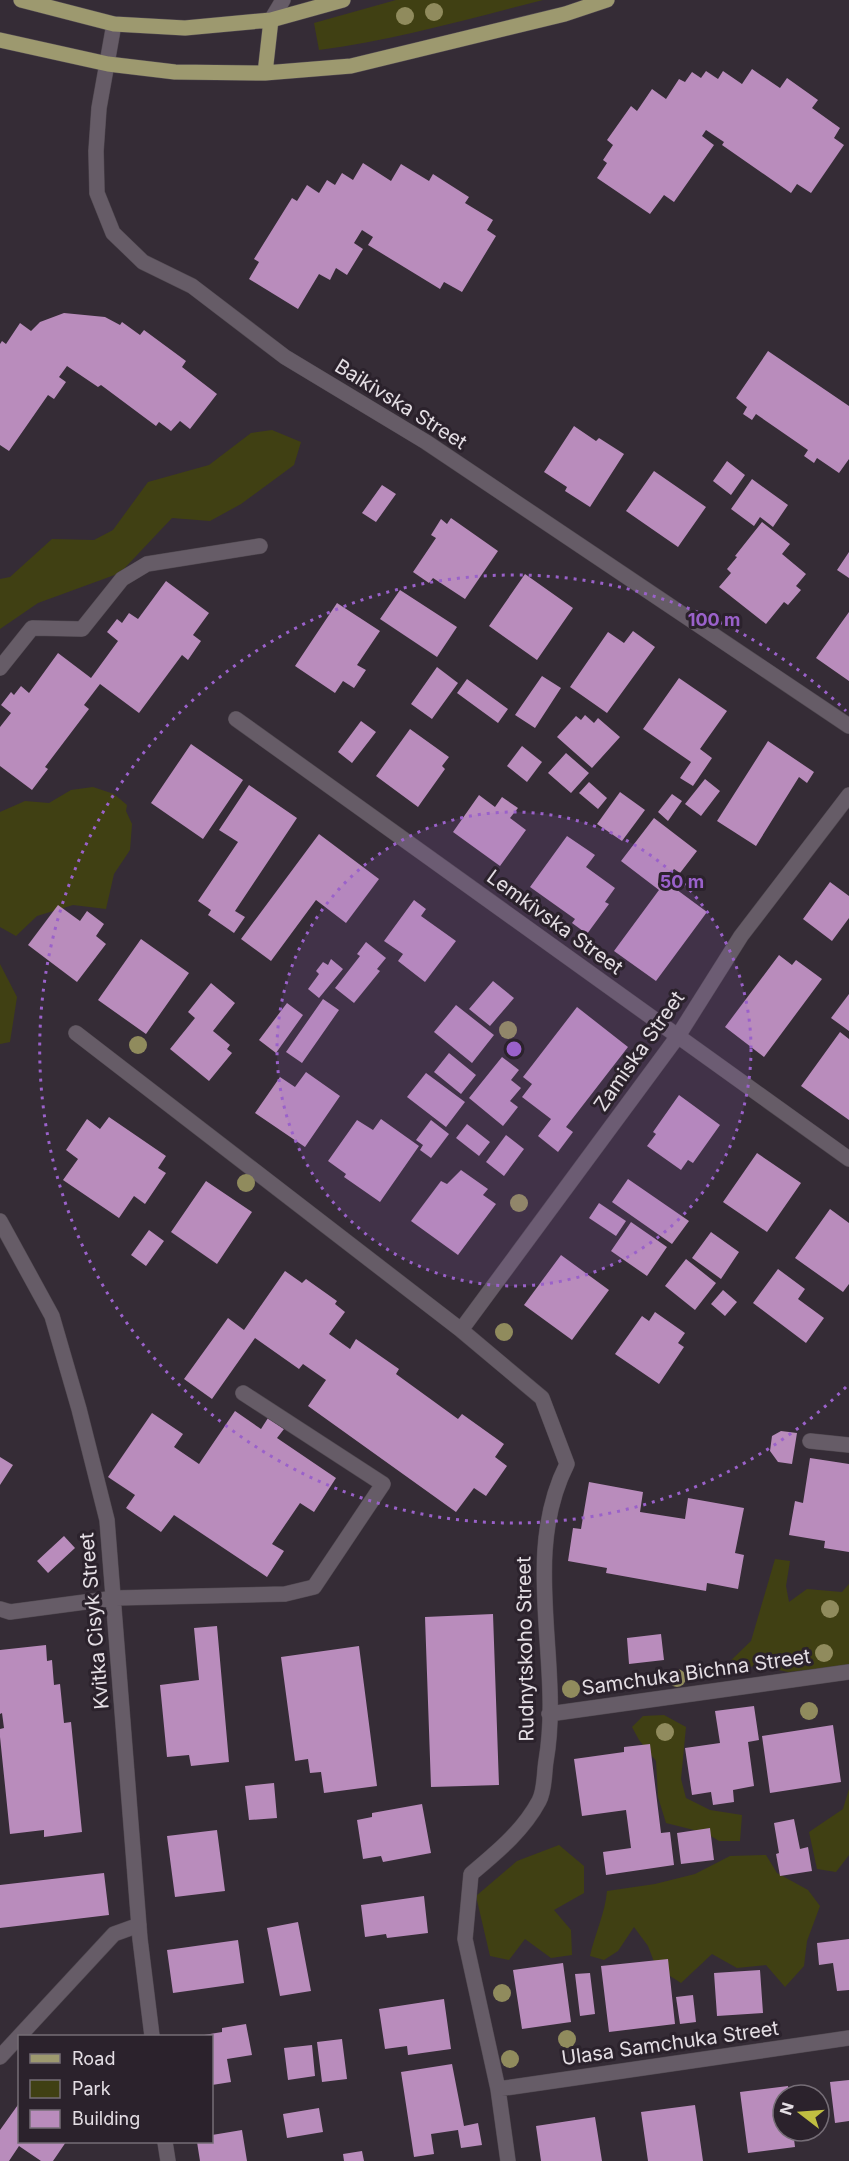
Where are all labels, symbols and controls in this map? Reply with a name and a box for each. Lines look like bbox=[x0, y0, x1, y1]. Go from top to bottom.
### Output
street label: Baikivska Street bbox=[331, 354, 472, 454]
text: 100 m bbox=[688, 609, 740, 630]
street label: Lemkivska Street bbox=[482, 865, 628, 980]
text: 50 m bbox=[660, 871, 704, 892]
street label: Zamiska Street bbox=[589, 986, 690, 1116]
centre of rings bbox=[504, 1039, 524, 1059]
street label: Kvitka Cisyk Street bbox=[74, 1531, 114, 1710]
street label: Rudnytskoho Street bbox=[511, 1556, 539, 1742]
street label: Samchuka Bichna Street bbox=[580, 1644, 812, 1700]
street label: Ulasa Samchuka Street bbox=[560, 2016, 781, 2070]
legend bbox=[18, 2035, 213, 2143]
text: Road bbox=[72, 2048, 115, 2069]
text: Park bbox=[72, 2078, 111, 2099]
north arrow bbox=[771, 2083, 831, 2143]
text: N bbox=[775, 2100, 798, 2117]
text: Building bbox=[72, 2108, 140, 2129]

